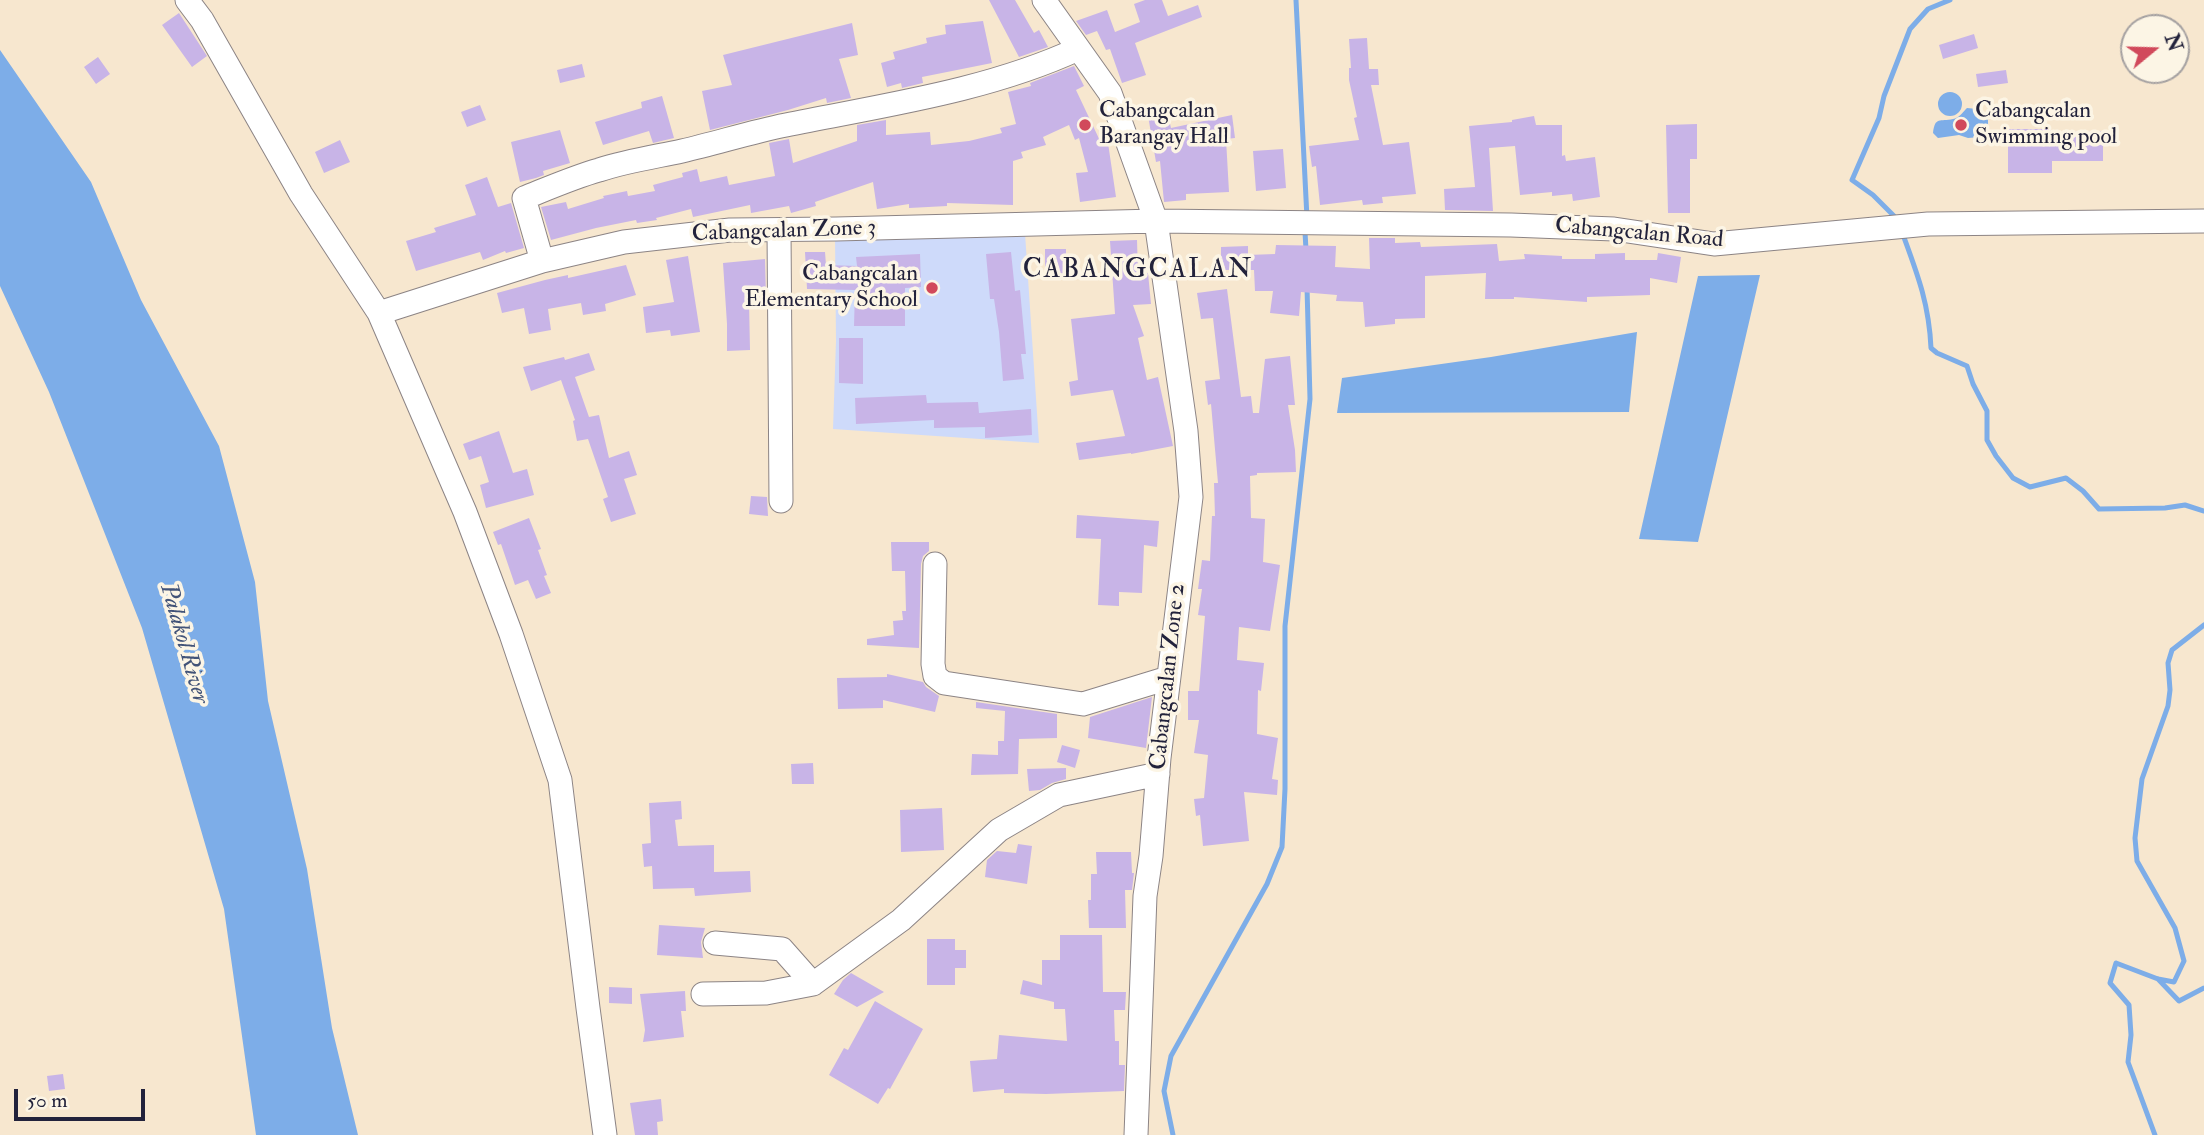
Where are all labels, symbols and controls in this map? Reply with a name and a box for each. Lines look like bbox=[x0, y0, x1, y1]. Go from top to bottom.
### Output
north arrow bbox=[2120, 14, 2190, 84]
text: N bbox=[2159, 31, 2187, 55]
place label: Cabangcalan Barangay Hall bbox=[1099, 98, 1229, 152]
place label: Cabangcalan Swimming pool bbox=[1975, 98, 2117, 152]
marker: Cabangcalan Barangay Hall bbox=[1077, 117, 1093, 133]
marker: Cabangcalan Swimming pool bbox=[1953, 117, 1969, 133]
street label: Cabangcalan Road bbox=[1554, 213, 1724, 255]
street label: Cabangcalan Zone 3 bbox=[691, 215, 877, 249]
district label: CABANGCALAN bbox=[1024, 255, 1252, 287]
place label: Cabangcalan Elementary School bbox=[744, 261, 918, 315]
marker: Cabangcalan Elementary School bbox=[924, 280, 940, 296]
water label: Palakol River bbox=[152, 581, 214, 707]
street label: Cabangcalan Zone 2 bbox=[1145, 582, 1193, 772]
scale bar bbox=[18, 1076, 149, 1120]
text: 50 m bbox=[27, 1087, 68, 1114]

